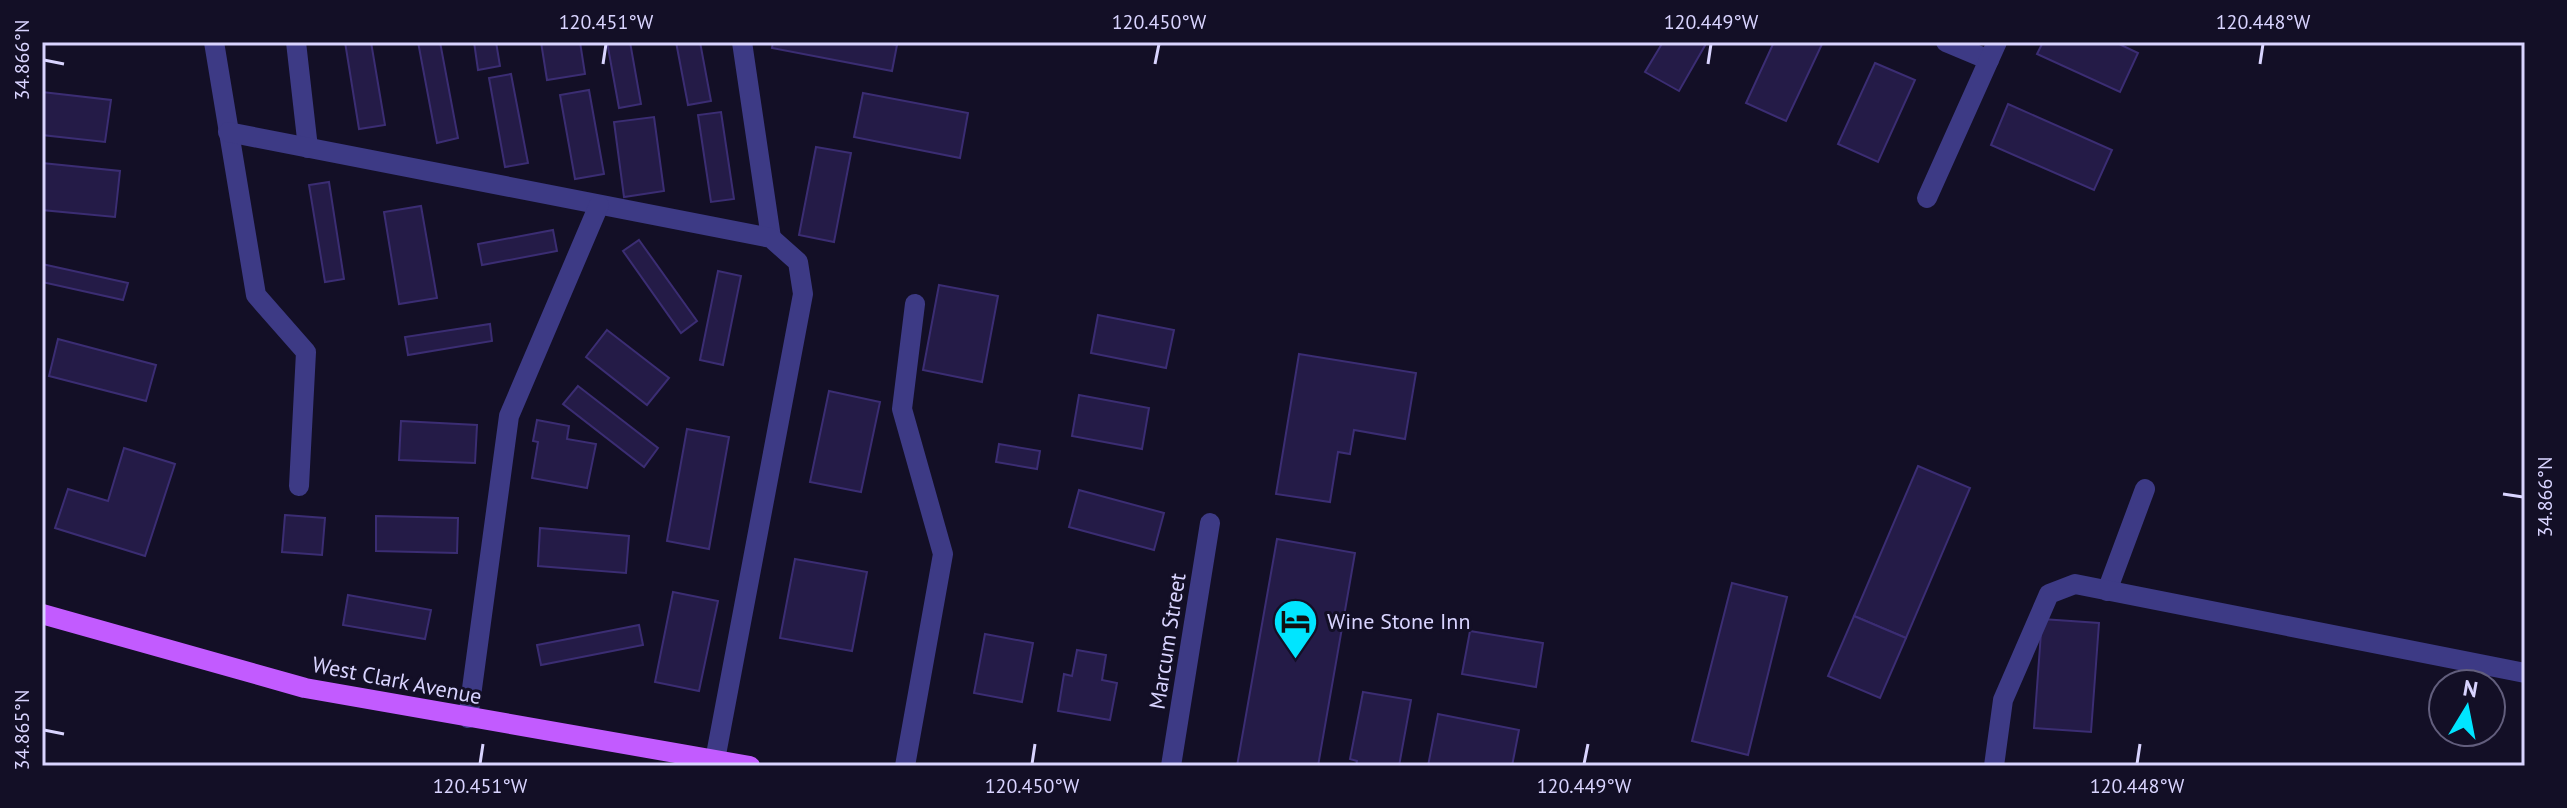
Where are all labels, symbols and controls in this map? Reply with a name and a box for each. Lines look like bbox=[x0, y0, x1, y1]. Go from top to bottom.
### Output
text: 120.451°W bbox=[559, 9, 654, 35]
text: 120.450°W bbox=[1112, 9, 1207, 35]
text: 120.449°W bbox=[1664, 9, 1759, 35]
text: 120.448°W bbox=[2216, 9, 2311, 35]
text: 34.866°N bbox=[9, 20, 35, 100]
text: 34.866°N bbox=[2532, 457, 2558, 537]
street label: Marcum Street bbox=[1142, 570, 1192, 711]
hotel icon: Wine Stone Inn bbox=[1272, 597, 1320, 660]
place label: Wine Stone Inn bbox=[1327, 607, 1470, 635]
street label: West Clark Avenue bbox=[310, 650, 484, 710]
north arrow bbox=[2427, 668, 2507, 748]
text: N bbox=[2461, 673, 2480, 703]
text: 34.865°N bbox=[9, 690, 35, 770]
text: 120.451°W bbox=[433, 773, 528, 799]
text: 120.450°W bbox=[985, 773, 1080, 799]
text: 120.449°W bbox=[1537, 773, 1632, 799]
text: 120.448°W bbox=[2090, 773, 2185, 799]

